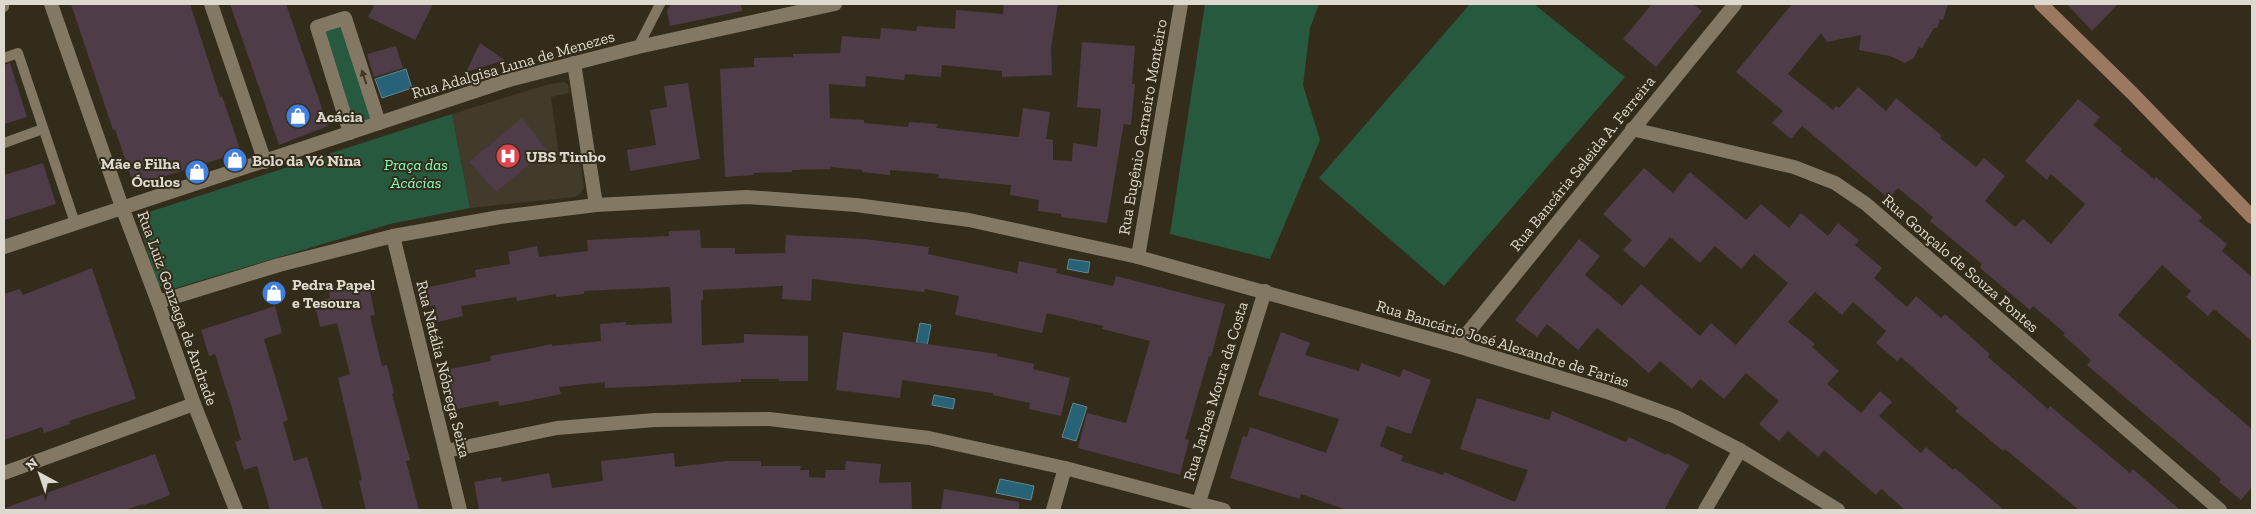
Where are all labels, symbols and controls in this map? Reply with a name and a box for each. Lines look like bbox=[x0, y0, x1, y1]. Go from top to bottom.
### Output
street label: Rua Eugênio Carneiro Monteiro bbox=[1114, 18, 1171, 237]
street label: Rua Adalgisa Luna de Menezes bbox=[409, 26, 617, 103]
one-way arrow bbox=[360, 69, 367, 84]
street label: Rua Bancária Seleida A. Ferreira bbox=[1506, 72, 1659, 255]
shop icon: Acácia bbox=[285, 103, 311, 129]
place label: Acácia bbox=[316, 107, 363, 126]
hospital icon: UBS Timbo bbox=[495, 143, 521, 169]
shop icon: Bolo da Vó Nina bbox=[222, 147, 248, 173]
place label: UBS Timbo bbox=[526, 147, 606, 166]
place label: Bolo da Vó Nina bbox=[252, 151, 361, 170]
place label: Mãe e Filha Óculos bbox=[100, 154, 180, 191]
park label: Praça das Acácias bbox=[384, 155, 448, 192]
shop icon: Mãe e Filha Óculos bbox=[184, 159, 210, 185]
street label: Rua Gonçalo de Souza Pontes bbox=[1879, 190, 2043, 336]
street label: Rua Luiz Gonzaga de Andrade bbox=[133, 208, 222, 408]
place label: Pedra Papel e Tesoura bbox=[292, 275, 376, 312]
street label: Rua Natália Nóbrega Seixa bbox=[412, 278, 475, 460]
shop icon: Pedra Papel e Tesoura bbox=[261, 280, 287, 306]
street label: Rua Bancário José Alexandre de Farias bbox=[1374, 296, 1632, 391]
street label: Rua Jarbas Moura da Costa bbox=[1179, 299, 1252, 483]
north arrow bbox=[15, 449, 65, 499]
text: N bbox=[22, 454, 42, 474]

